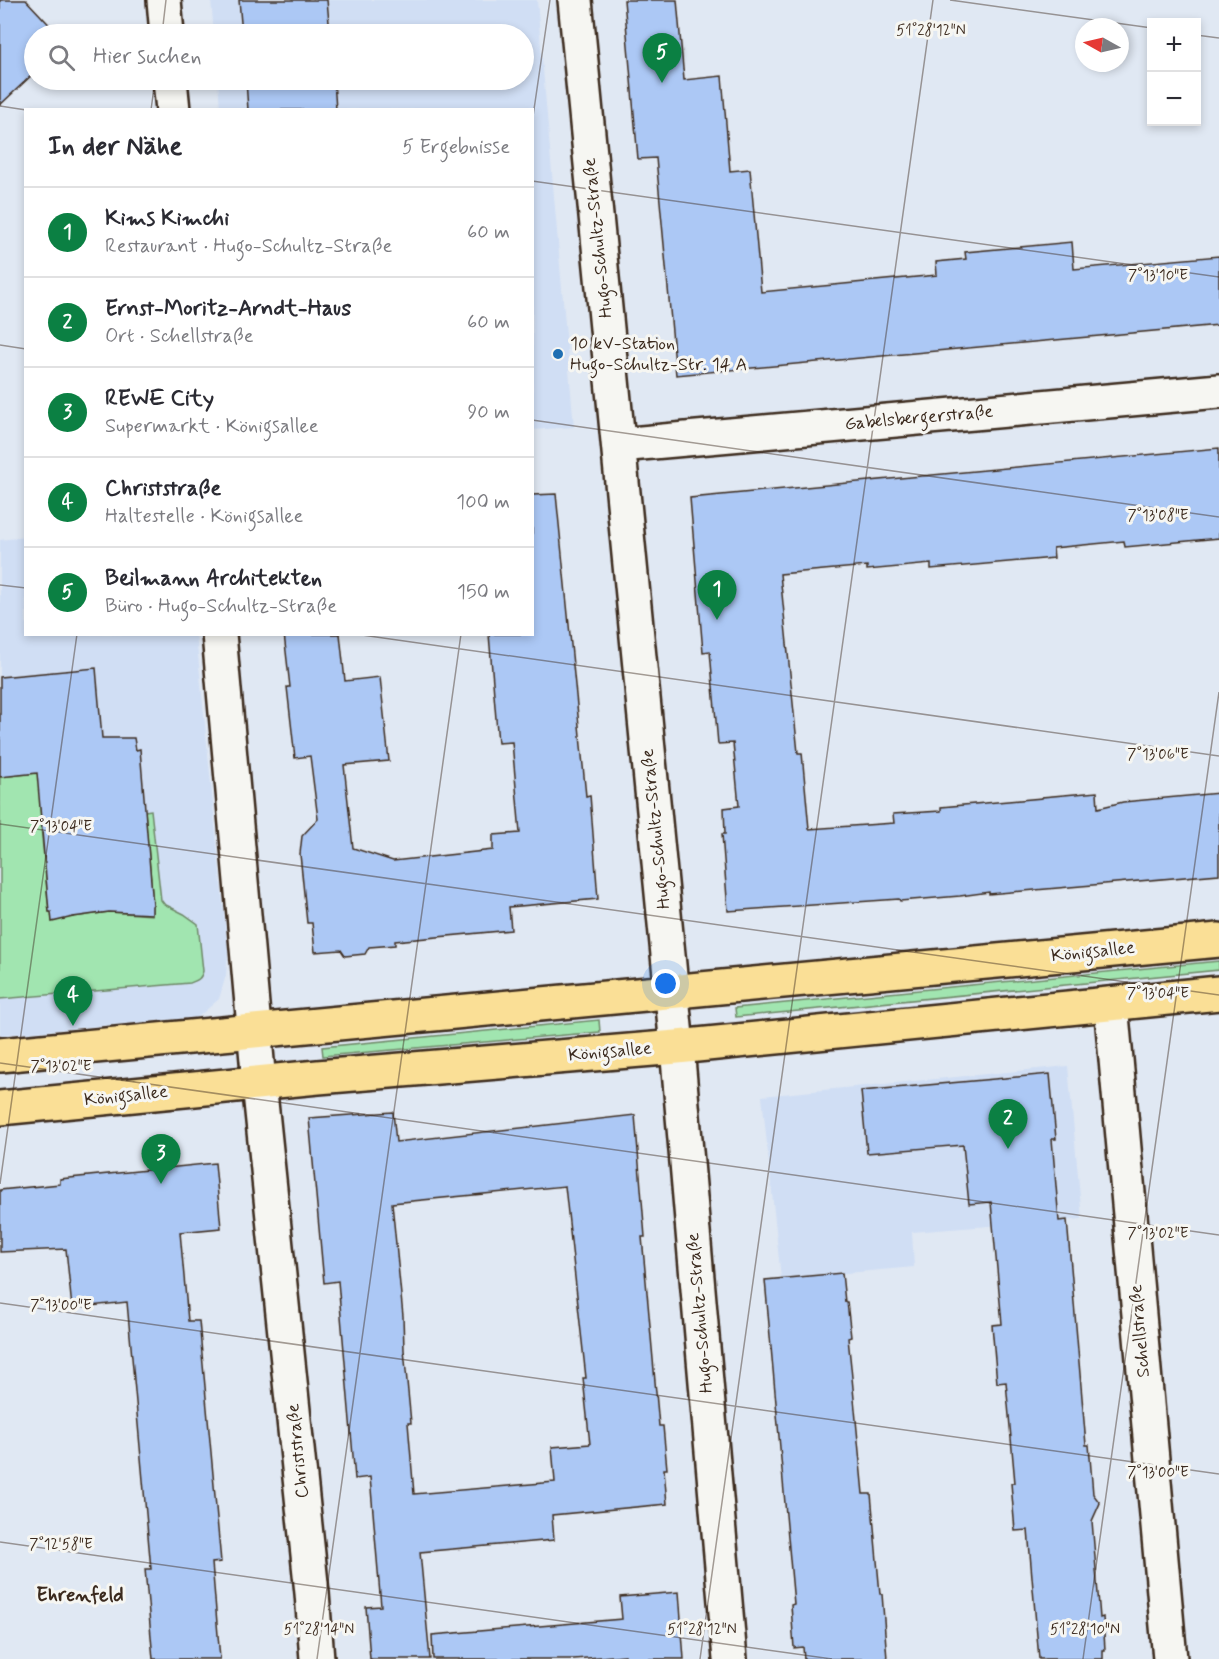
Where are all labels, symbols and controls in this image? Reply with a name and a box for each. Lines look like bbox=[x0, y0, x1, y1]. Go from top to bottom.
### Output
north arrow bbox=[1075, 18, 1129, 72]
map controls bbox=[1147, 18, 1201, 126]
button: + bbox=[1147, 18, 1201, 72]
text: 51°28'12"N bbox=[896, 21, 966, 41]
search box bbox=[24, 24, 534, 90]
pin: 5 bbox=[642, 34, 682, 83]
icon: search bbox=[45, 41, 78, 74]
text: Hier suchen bbox=[93, 43, 202, 71]
button: − bbox=[1147, 72, 1201, 126]
text: In der Nähe bbox=[48, 130, 182, 164]
text: 5 Ergebnisse bbox=[402, 134, 510, 161]
street label: Hugo-Schultz-Straße bbox=[578, 156, 620, 319]
text: Kims Kimchi bbox=[105, 205, 229, 233]
text: 1 bbox=[63, 219, 72, 246]
text: 60 m bbox=[467, 219, 510, 246]
text: Restaurant · Hugo-Schultz-Straße bbox=[105, 233, 392, 260]
text: 7°13'10"E bbox=[1128, 266, 1188, 286]
text: Ernst-Moritz-Arndt-Haus bbox=[105, 295, 351, 323]
text: 2 bbox=[63, 309, 72, 336]
text: 60 m bbox=[467, 309, 510, 336]
text: Ort · Schellstraße bbox=[105, 323, 254, 350]
place label: 10 kV-Station Hugo-Schultz-Str. 14 A bbox=[570, 332, 747, 379]
marker: 10 kV-Station Hugo-Schultz-Str. 14 A bbox=[551, 347, 565, 361]
text: REWE City bbox=[105, 385, 214, 413]
text: 3 bbox=[63, 399, 72, 426]
text: 90 m bbox=[467, 399, 510, 426]
street label: Gabelsbergerstraße bbox=[844, 400, 995, 438]
text: Supermarkt · Königsallee bbox=[105, 413, 319, 440]
text: Christstraße bbox=[105, 475, 221, 503]
text: 4 bbox=[62, 489, 73, 516]
text: 100 m bbox=[456, 489, 510, 516]
text: Haltestelle · Königsallee bbox=[105, 503, 303, 530]
text: 7°13'08"E bbox=[1127, 506, 1189, 526]
text: Beilmann Architekten bbox=[105, 565, 322, 593]
pin: 1 bbox=[698, 570, 736, 620]
text: 5 bbox=[62, 579, 74, 606]
text: 150 m bbox=[457, 579, 510, 606]
text: Büro · Hugo-Schultz-Straße bbox=[105, 593, 337, 620]
text: 7°13'06"E bbox=[1127, 745, 1189, 765]
street label: Hugo-Schultz-Straße bbox=[636, 747, 678, 910]
text: 7°13'04"E bbox=[30, 817, 92, 837]
street label: Königsallee bbox=[1050, 936, 1136, 970]
your location bbox=[651, 969, 680, 998]
pin: 4 bbox=[54, 976, 92, 1026]
text: 7°13'04"E bbox=[1127, 984, 1189, 1004]
street label: Königsallee bbox=[567, 1036, 653, 1070]
text: 7°13'02"E bbox=[31, 1057, 92, 1077]
street label: Königsallee bbox=[83, 1080, 169, 1114]
pin: 2 bbox=[988, 1100, 1028, 1149]
pin: 3 bbox=[142, 1134, 180, 1184]
text: 7°13'02"E bbox=[1128, 1224, 1189, 1244]
street label: Hugo-Schultz-Straße bbox=[681, 1231, 721, 1394]
street label: Schellstraße bbox=[1124, 1283, 1156, 1379]
text: 7°13'00"E bbox=[30, 1296, 92, 1316]
street label: Christstraße bbox=[281, 1402, 315, 1500]
text: 7°13'00"E bbox=[1127, 1463, 1189, 1483]
text: 7°12'58"E bbox=[29, 1535, 93, 1555]
district label: Ehrenfeld bbox=[36, 1582, 124, 1609]
text: 51°28'14"N bbox=[284, 1620, 354, 1640]
text: 51°28'12"N bbox=[667, 1620, 737, 1640]
text: 51°28'10"N bbox=[1050, 1620, 1120, 1640]

